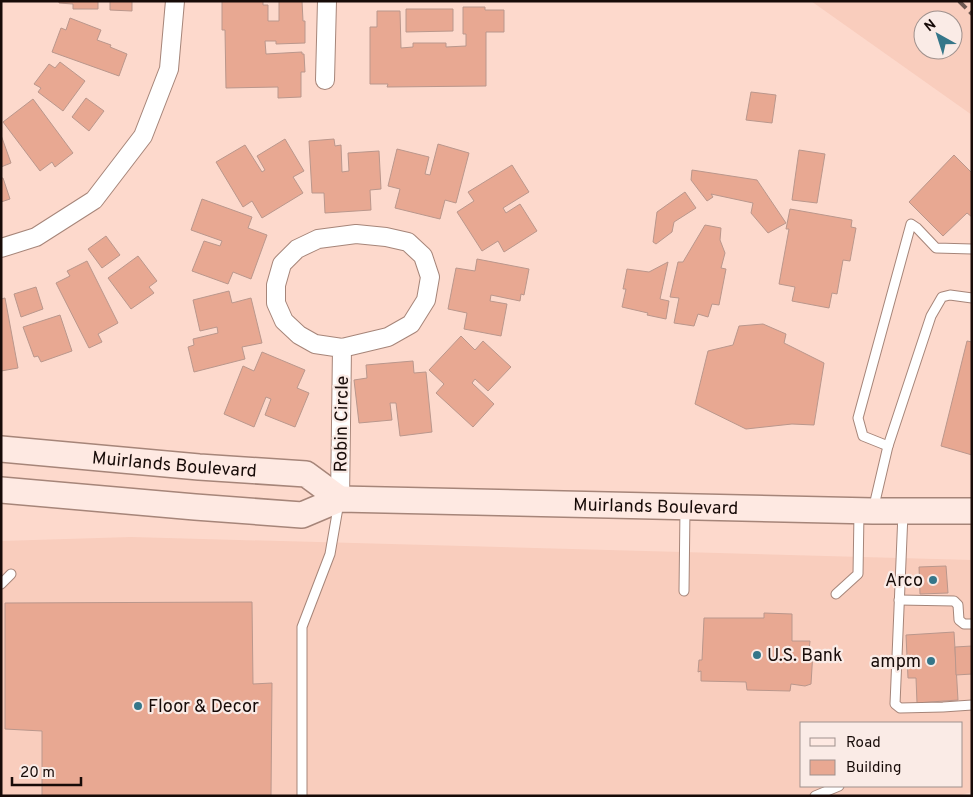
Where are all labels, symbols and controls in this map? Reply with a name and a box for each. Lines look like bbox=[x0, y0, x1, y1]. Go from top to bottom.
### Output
north arrow bbox=[913, 10, 963, 60]
text: N bbox=[922, 16, 940, 36]
street label: Robin Circle bbox=[330, 375, 355, 473]
street label: Muirlands Boulevard bbox=[91, 447, 257, 484]
street label: Muirlands Boulevard bbox=[573, 494, 738, 521]
place label: Arco bbox=[885, 570, 923, 593]
marker: Arco bbox=[927, 574, 939, 586]
place label: U.S. Bank bbox=[767, 645, 843, 668]
marker: U.S. Bank bbox=[751, 649, 763, 661]
place label: ampm bbox=[870, 651, 921, 674]
marker: ampm bbox=[925, 655, 937, 667]
place label: Floor & Decor bbox=[148, 696, 259, 719]
marker: Floor & Decor bbox=[132, 700, 144, 712]
legend bbox=[800, 722, 963, 787]
text: Road bbox=[846, 734, 881, 753]
scale bar bbox=[12, 754, 81, 786]
text: Building bbox=[846, 759, 901, 778]
text: 20 m bbox=[20, 764, 55, 783]

